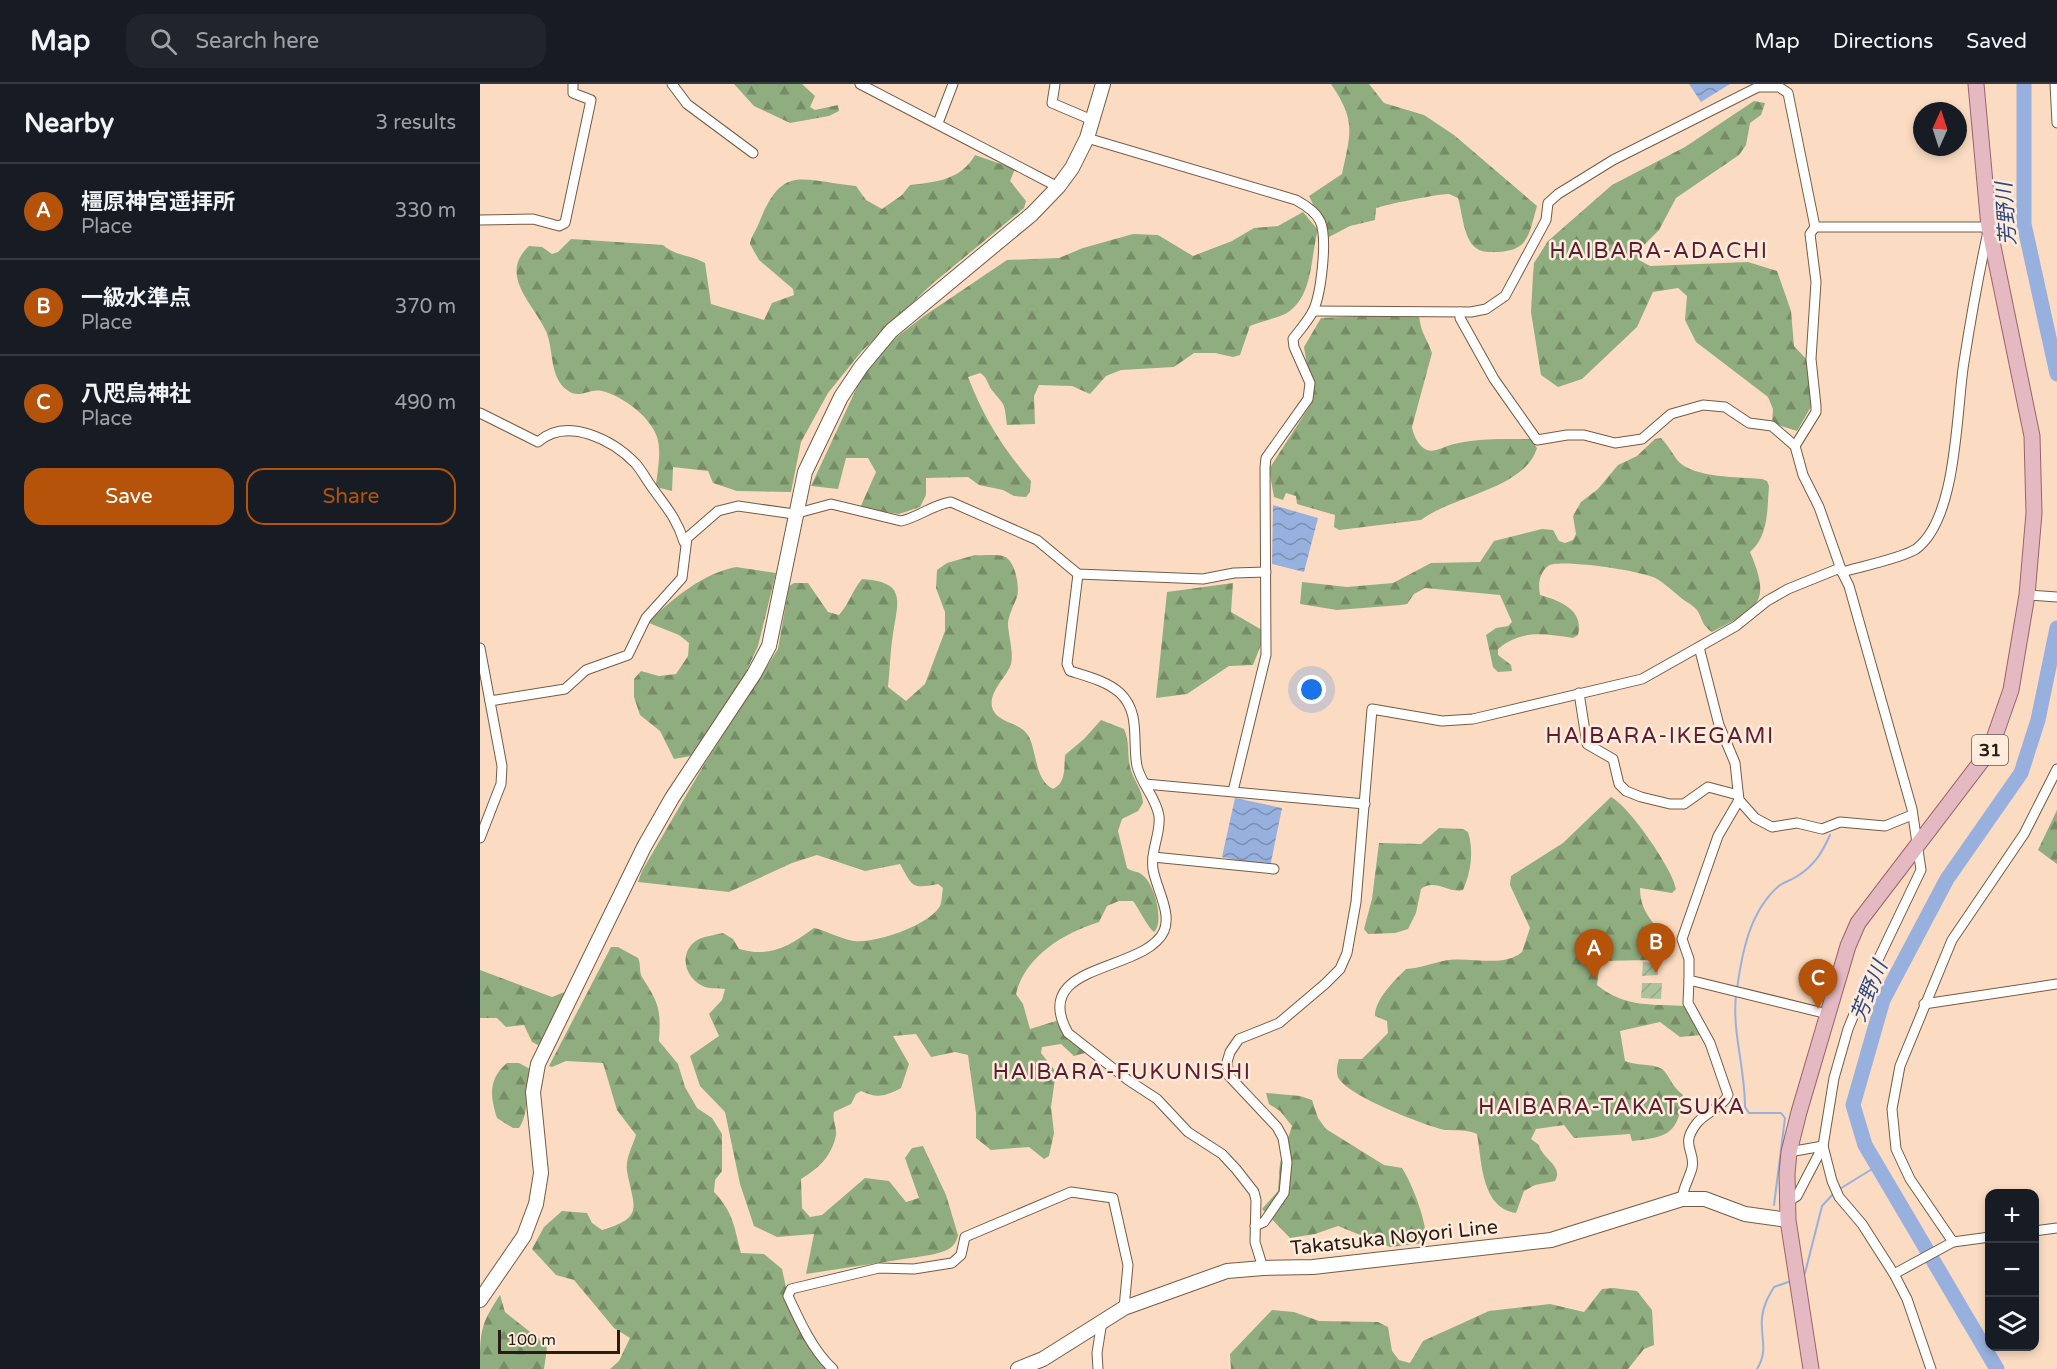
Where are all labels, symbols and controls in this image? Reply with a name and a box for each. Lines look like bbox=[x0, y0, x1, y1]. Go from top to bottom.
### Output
search box bbox=[126, 14, 546, 68]
text: Map bbox=[30, 24, 90, 58]
icon: search bbox=[147, 25, 180, 58]
text: Search here bbox=[195, 28, 319, 54]
text: Map bbox=[1754, 29, 1800, 54]
text: Directions bbox=[1833, 29, 1933, 54]
text: Saved bbox=[1966, 29, 2027, 54]
north arrow bbox=[1913, 102, 1967, 156]
text: Nearby bbox=[24, 108, 114, 139]
text: 3 results bbox=[376, 111, 456, 135]
water label: 芳野川 bbox=[1992, 180, 2021, 246]
text: 橿原神宮遥拝所 bbox=[81, 189, 235, 215]
text: A bbox=[36, 199, 51, 223]
text: 330 m bbox=[395, 199, 456, 223]
text: Place bbox=[81, 215, 132, 239]
district label: HAIBARA-ADACHI bbox=[1549, 238, 1769, 264]
text: 一級水準点 bbox=[81, 285, 191, 311]
text: B bbox=[37, 295, 50, 319]
text: 370 m bbox=[395, 295, 456, 319]
text: Place bbox=[81, 311, 132, 335]
text: 八咫烏神社 bbox=[81, 381, 191, 407]
text: C bbox=[37, 391, 50, 415]
text: 490 m bbox=[395, 391, 456, 415]
text: Place bbox=[81, 407, 132, 431]
button: Save bbox=[24, 468, 234, 525]
button: Share bbox=[246, 468, 456, 525]
your location bbox=[1297, 675, 1326, 704]
district label: HAIBARA-IKEGAMI bbox=[1545, 723, 1775, 749]
road number: 31 bbox=[1972, 735, 2008, 765]
pin: B bbox=[1636, 924, 1676, 973]
pin: A bbox=[1574, 930, 1614, 979]
water label: 芳野川 bbox=[1846, 955, 1894, 1025]
pin: C bbox=[1798, 960, 1838, 1009]
district label: HAIBARA-FUKUNISHI bbox=[992, 1059, 1252, 1085]
district label: HAIBARA-TAKATSUKA bbox=[1478, 1094, 1746, 1120]
map controls bbox=[1985, 1189, 2039, 1351]
button: + bbox=[1985, 1189, 2039, 1243]
street label: Takatsuka Noyori Line bbox=[1289, 1215, 1499, 1261]
button: − bbox=[1985, 1243, 2039, 1297]
button: layers bbox=[1985, 1297, 2039, 1351]
scale bar bbox=[498, 1327, 620, 1354]
text: 100 m bbox=[507, 1330, 556, 1350]

